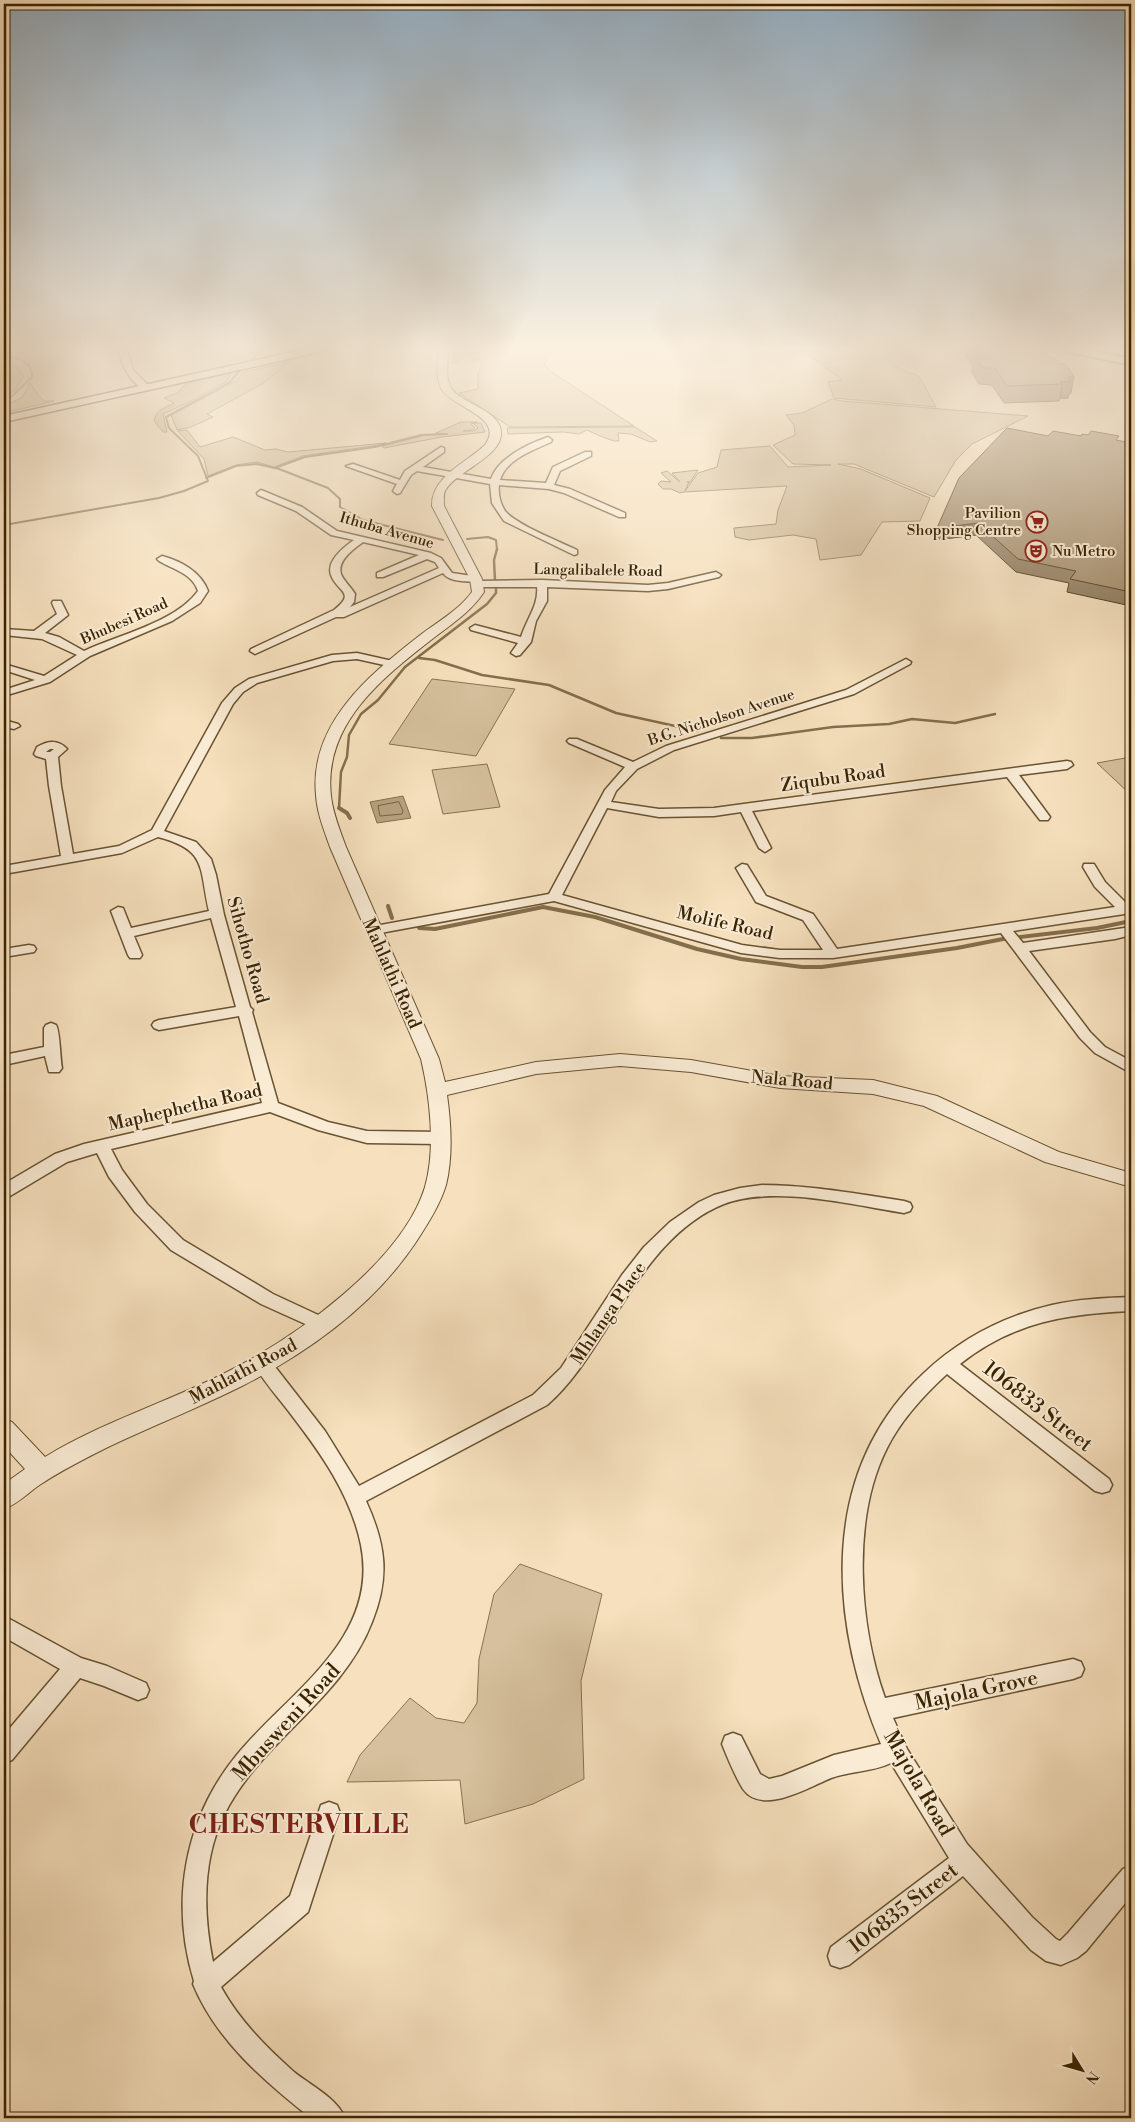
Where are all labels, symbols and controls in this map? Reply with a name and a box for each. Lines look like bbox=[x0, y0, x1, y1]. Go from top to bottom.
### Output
place label: Pavilion Shopping Centre bbox=[907, 504, 1021, 540]
street label: Ithuba Avenue bbox=[337, 508, 436, 553]
supermarket icon: Pavilion Shopping Centre bbox=[1025, 510, 1049, 534]
theatre icon: Nu Metro bbox=[1024, 539, 1048, 563]
place label: Nu Metro bbox=[1052, 542, 1116, 561]
street label: Langalibalele Road bbox=[533, 560, 663, 581]
street label: Bhubesi Road bbox=[77, 594, 171, 650]
street label: B.G. Nicholson Avenue bbox=[644, 685, 797, 751]
street label: Ziqubu Road bbox=[779, 760, 887, 797]
street label: Sihotho Road bbox=[221, 894, 274, 1007]
street label: Molife Road bbox=[675, 901, 776, 946]
street label: Mahlathi Road bbox=[357, 914, 427, 1033]
street label: Nala Road bbox=[750, 1065, 835, 1096]
street label: Maphephetha Road bbox=[106, 1078, 265, 1136]
street label: Mhlanga Place bbox=[566, 1258, 651, 1369]
street label: Mahlathi Road bbox=[185, 1333, 302, 1410]
street label: 106833 Street bbox=[977, 1356, 1098, 1458]
street label: Mbusweni Road bbox=[227, 1658, 346, 1787]
street label: Majola Grove bbox=[912, 1665, 1040, 1717]
street label: Majola Road bbox=[877, 1726, 959, 1841]
district label: CHESTERVILLE bbox=[188, 1809, 410, 1841]
street label: 106835 Street bbox=[843, 1857, 964, 1960]
north arrow bbox=[1058, 2044, 1108, 2094]
text: N bbox=[1081, 2067, 1102, 2087]

